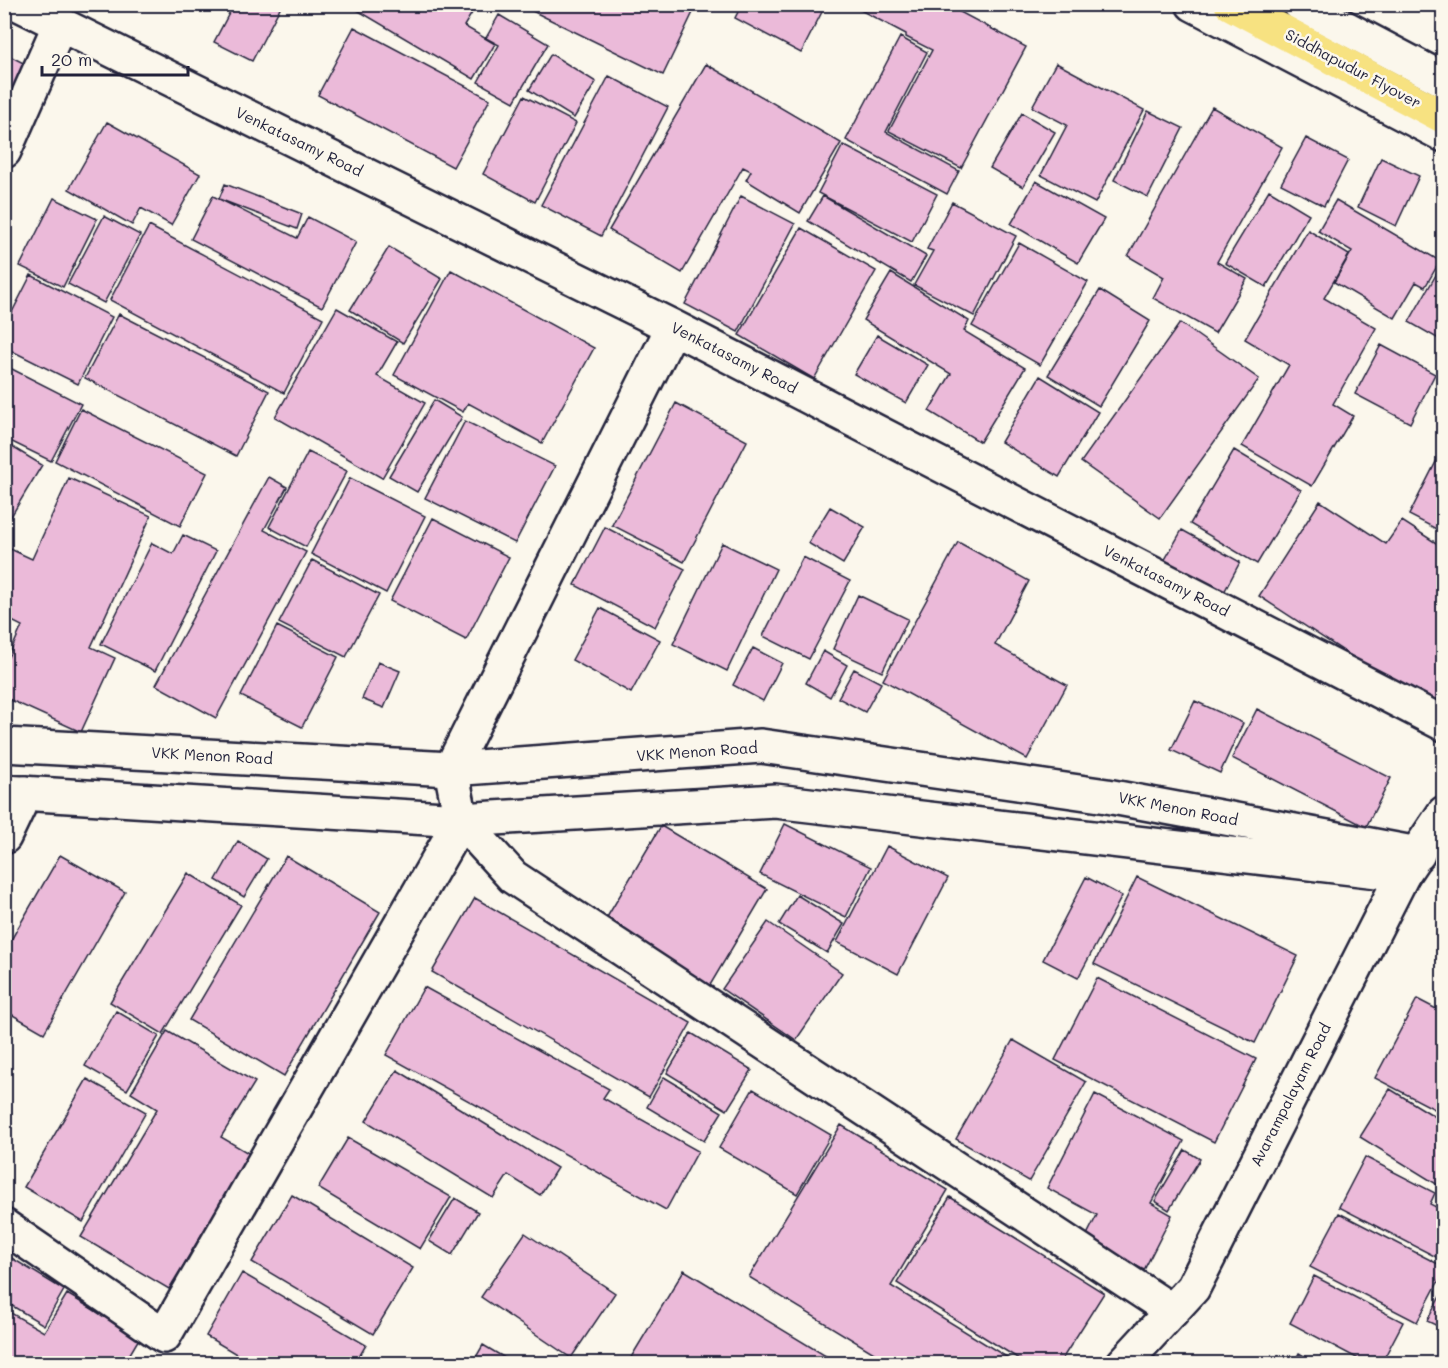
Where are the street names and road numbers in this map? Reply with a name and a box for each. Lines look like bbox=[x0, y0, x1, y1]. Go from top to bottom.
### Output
street label: Siddhapudur Flyover bbox=[1282, 24, 1425, 112]
street label: Venkatasamy Road bbox=[233, 102, 366, 181]
street label: Venkatasamy Road bbox=[668, 317, 801, 398]
street label: Venkatasamy Road bbox=[1100, 540, 1233, 621]
street label: VKK Menon Road bbox=[636, 737, 758, 765]
street label: VKK Menon Road bbox=[151, 742, 273, 768]
street label: VKK Menon Road bbox=[1117, 787, 1240, 829]
street label: Avarampalayam Road bbox=[1245, 1020, 1335, 1169]

